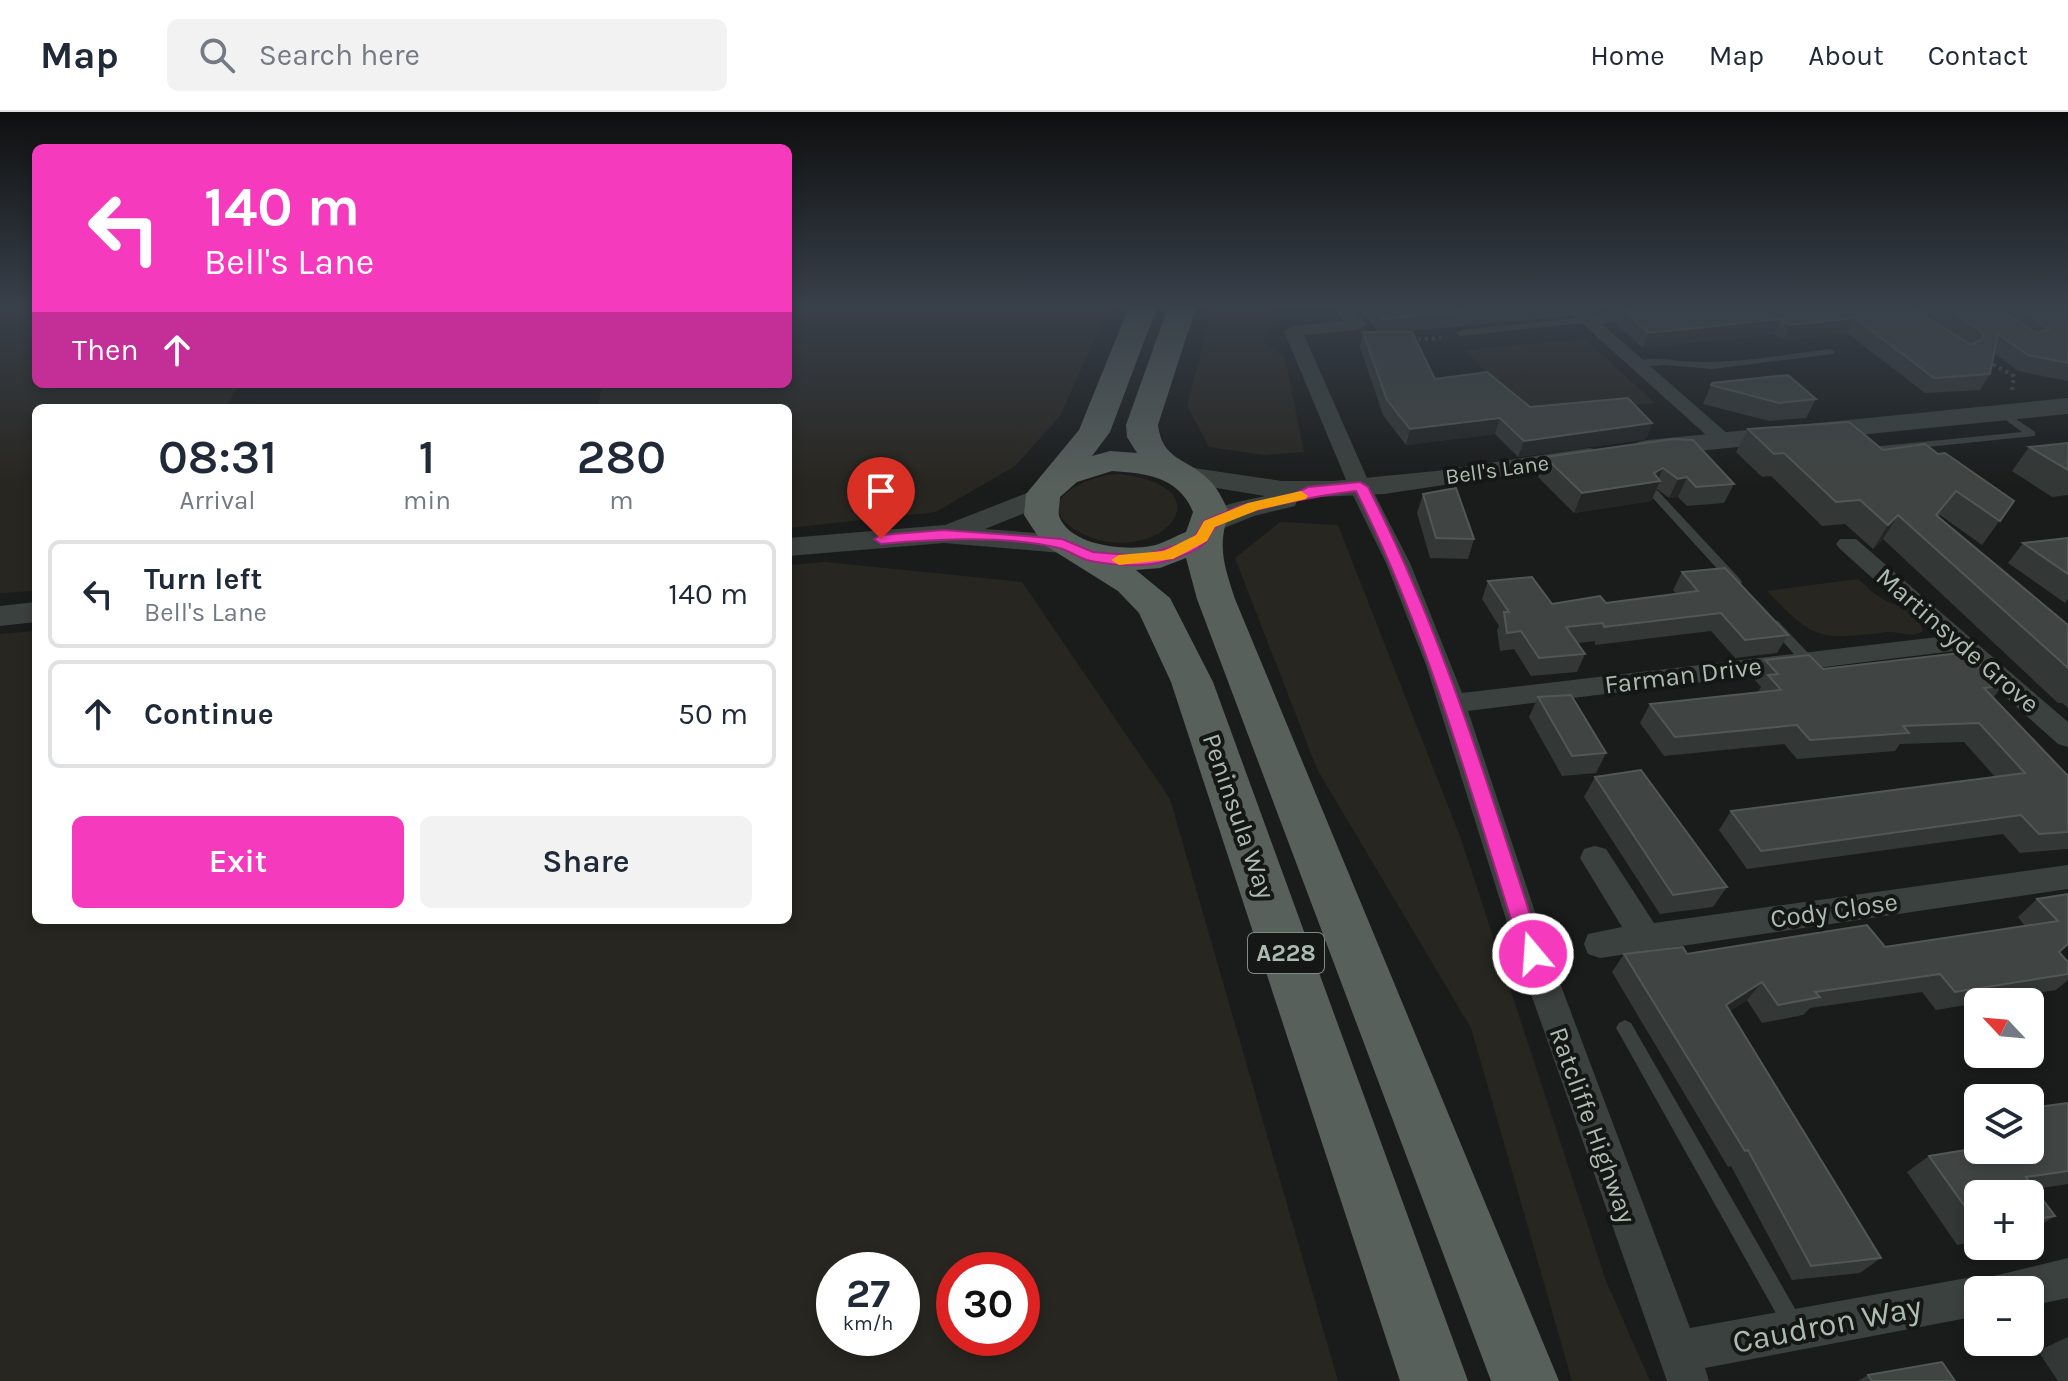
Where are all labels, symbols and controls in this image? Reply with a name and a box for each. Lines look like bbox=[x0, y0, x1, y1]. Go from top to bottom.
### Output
search box bbox=[167, 19, 727, 91]
text: Map bbox=[40, 33, 119, 78]
icon: search bbox=[195, 33, 239, 77]
text: Search here bbox=[259, 37, 420, 73]
text: Home bbox=[1590, 39, 1665, 72]
text: Map bbox=[1709, 39, 1764, 72]
text: About bbox=[1808, 39, 1884, 72]
text: Contact bbox=[1928, 39, 2028, 72]
text: 140 m bbox=[204, 174, 360, 239]
icon: left bbox=[72, 176, 176, 280]
text: Bell's Lane bbox=[204, 241, 374, 283]
icon: ahead bbox=[155, 328, 199, 372]
text: Then bbox=[72, 332, 139, 368]
text: 08:31 bbox=[158, 429, 277, 485]
text: 1 bbox=[419, 429, 435, 485]
text: 280 bbox=[577, 429, 666, 485]
street label: Bell's Lane bbox=[1444, 450, 1550, 490]
pin bbox=[847, 457, 915, 539]
icon: arrive bbox=[859, 469, 903, 513]
text: Arrival bbox=[179, 485, 256, 516]
text: min bbox=[403, 485, 451, 516]
text: m bbox=[609, 485, 634, 516]
text: Turn left bbox=[144, 561, 262, 597]
street label: Martinsyde Grove bbox=[1870, 561, 2046, 720]
icon: left bbox=[76, 572, 120, 616]
text: 140 m bbox=[668, 576, 748, 612]
text: Bell's Lane bbox=[144, 597, 267, 628]
street label: Farman Drive bbox=[1603, 650, 1763, 701]
icon: ahead bbox=[76, 692, 120, 736]
text: Continue bbox=[144, 696, 274, 732]
text: 50 m bbox=[678, 696, 748, 732]
street label: Peninsula Way bbox=[1196, 729, 1281, 903]
button: Exit bbox=[72, 816, 404, 908]
button: Share bbox=[420, 816, 752, 908]
street label: Cody Close bbox=[1768, 886, 1900, 935]
position arrow bbox=[1491, 912, 1575, 996]
road number: A228 bbox=[1248, 933, 1324, 973]
north arrow bbox=[1964, 988, 2044, 1068]
map controls bbox=[1964, 988, 2044, 1356]
street label: Ratcliffe Highway bbox=[1543, 1023, 1642, 1228]
button: layers bbox=[1964, 1084, 2044, 1164]
button: + bbox=[1964, 1180, 2044, 1260]
speed limit sign: 30 bbox=[936, 1252, 1040, 1356]
text: 27 bbox=[846, 1270, 890, 1317]
button: − bbox=[1964, 1276, 2044, 1356]
street label: Caudron Way bbox=[1730, 1288, 1925, 1361]
text: km/h bbox=[843, 1312, 893, 1335]

